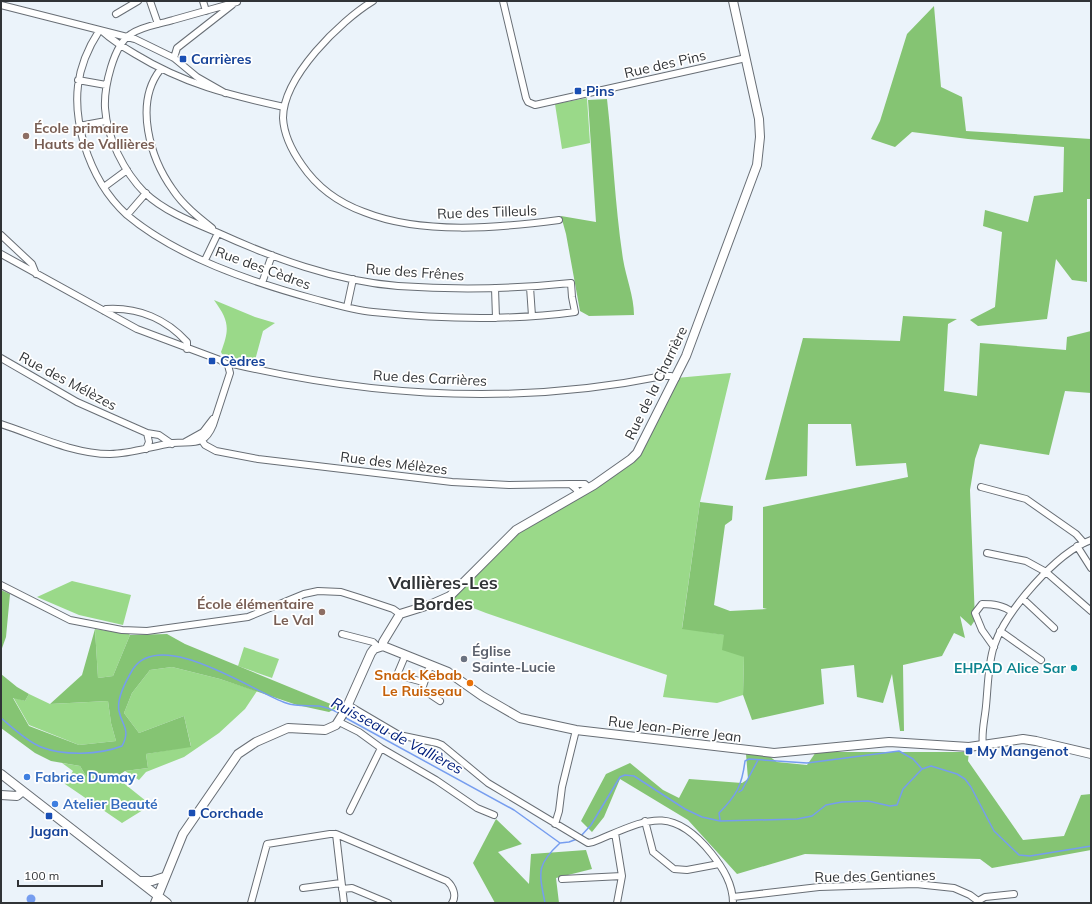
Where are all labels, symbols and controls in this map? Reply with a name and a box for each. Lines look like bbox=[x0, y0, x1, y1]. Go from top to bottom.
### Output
street label: Rue des Pins bbox=[622, 46, 708, 82]
place label: Carrières bbox=[191, 50, 251, 68]
marker: Carrières bbox=[178, 54, 188, 64]
place label: Pins bbox=[586, 82, 614, 100]
marker: Pins bbox=[573, 86, 583, 96]
place label: École primaire Hauts de Vallières bbox=[34, 119, 155, 153]
marker: École primaire Hauts de Vallières bbox=[21, 131, 31, 141]
street label: Rue des Tilleuls bbox=[437, 201, 537, 223]
street label: Rue des Cèdres bbox=[213, 242, 313, 294]
street label: Rue des Frênes bbox=[365, 260, 465, 284]
street label: Rue de la Charrière bbox=[621, 323, 691, 443]
street label: Rue des Mélèzes bbox=[16, 348, 120, 414]
place label: Cèdres bbox=[220, 352, 266, 370]
marker: Cèdres bbox=[207, 356, 217, 366]
street label: Rue des Carrières bbox=[373, 366, 487, 390]
street label: Rue des Mélèzes bbox=[339, 447, 449, 479]
district label: Vallières-Les Bordes bbox=[387, 571, 498, 615]
place label: École élémentaire Le Val bbox=[197, 595, 314, 629]
marker: École élémentaire Le Val bbox=[317, 607, 327, 617]
place label: Église Sainte-Lucie bbox=[472, 642, 556, 676]
marker: Église Sainte-Lucie bbox=[459, 654, 469, 664]
place label: EHPAD Alice Sar bbox=[954, 659, 1066, 677]
marker: EHPAD Alice Sar bbox=[1069, 663, 1079, 673]
place label: Snack Kebab Le Ruisseau bbox=[374, 666, 462, 700]
marker: Snack Kebab Le Ruisseau bbox=[465, 678, 475, 688]
water label: Ruisseau de Vallières bbox=[328, 693, 466, 778]
street label: Rue Jean-Pierre Jean bbox=[607, 712, 743, 746]
place label: My Mangenot bbox=[977, 742, 1069, 760]
marker: My Mangenot bbox=[964, 746, 974, 756]
place label: Fabrice Dumay bbox=[35, 768, 136, 786]
marker: Fabrice Dumay bbox=[22, 772, 32, 782]
place label: Atelier Beauté bbox=[63, 795, 158, 813]
marker: Atelier Beauté bbox=[50, 799, 60, 809]
place label: Corchade bbox=[200, 804, 264, 822]
marker: Corchade bbox=[187, 808, 197, 818]
marker: Jugan bbox=[44, 811, 54, 821]
place label: Jugan bbox=[29, 822, 69, 840]
scale bar bbox=[18, 862, 102, 888]
street label: Rue des Gentianes bbox=[814, 866, 936, 886]
text: 100 m bbox=[24, 868, 59, 883]

